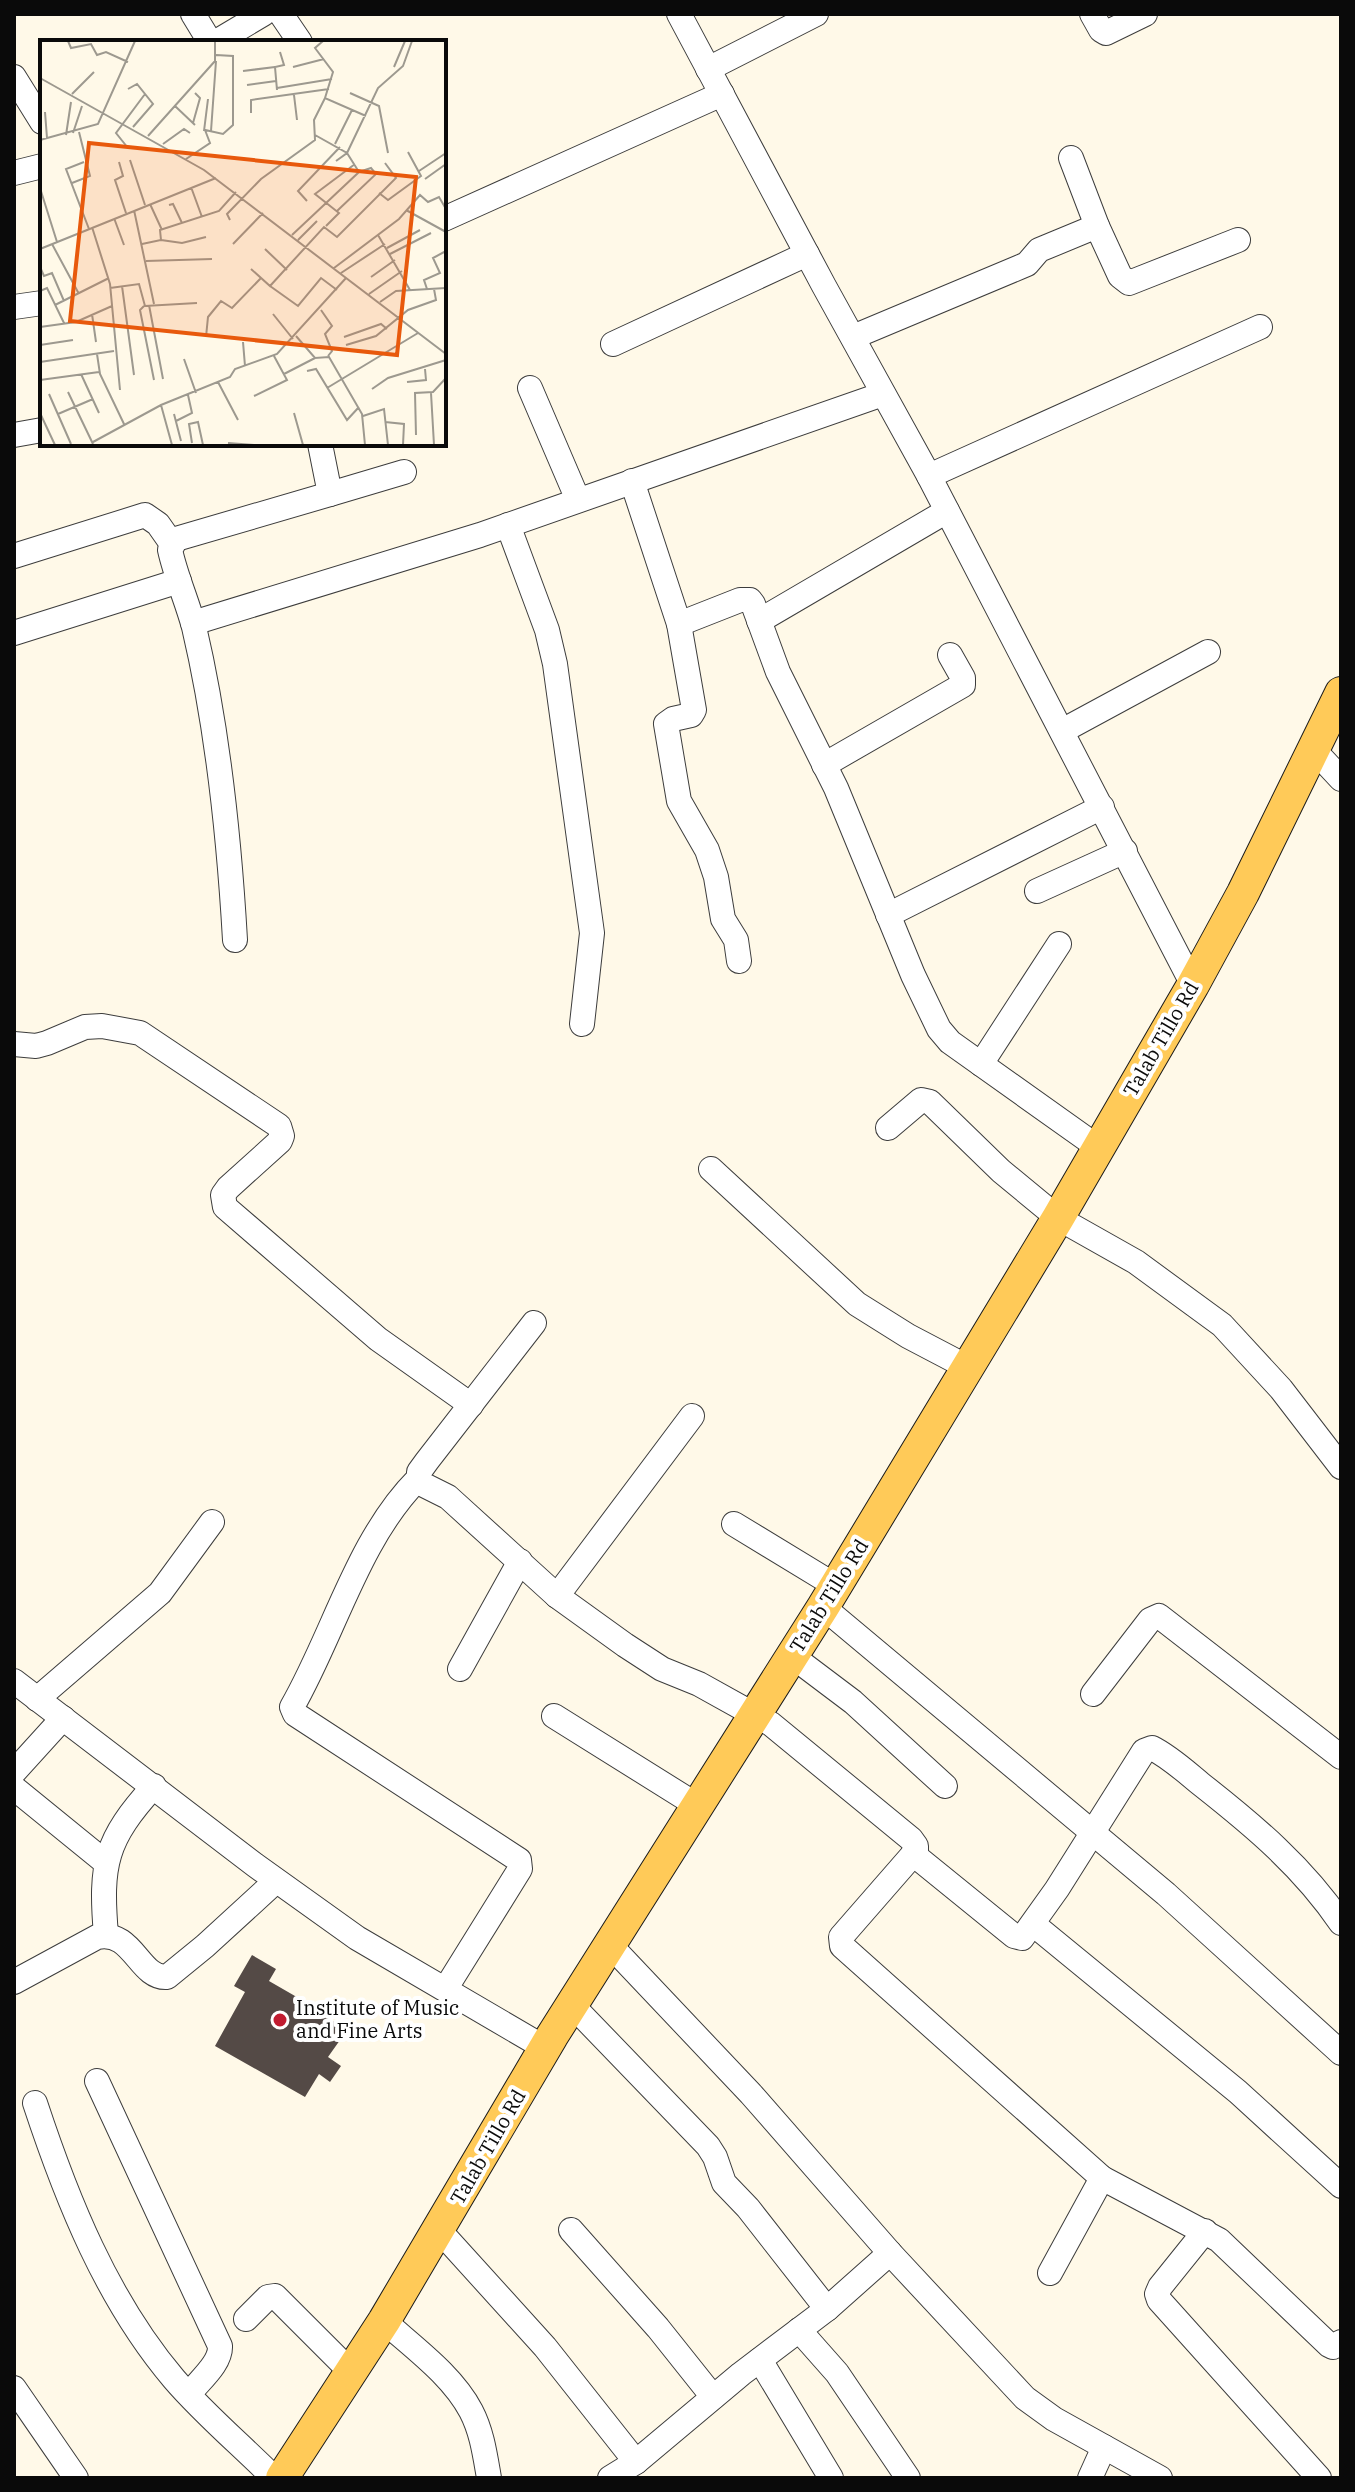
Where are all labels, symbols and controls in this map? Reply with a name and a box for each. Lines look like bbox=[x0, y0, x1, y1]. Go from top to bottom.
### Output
inset map bbox=[40, 40, 446, 446]
street label: Talab Tillo Rd bbox=[1117, 976, 1205, 1101]
street label: Talab Tillo Rd bbox=[783, 1534, 874, 1658]
place label: Institute of Music and Fine Arts bbox=[296, 1994, 459, 2044]
marker: Institute of Music and Fine Arts bbox=[271, 2011, 289, 2029]
street label: Talab Tillo Rd bbox=[444, 2084, 532, 2209]

